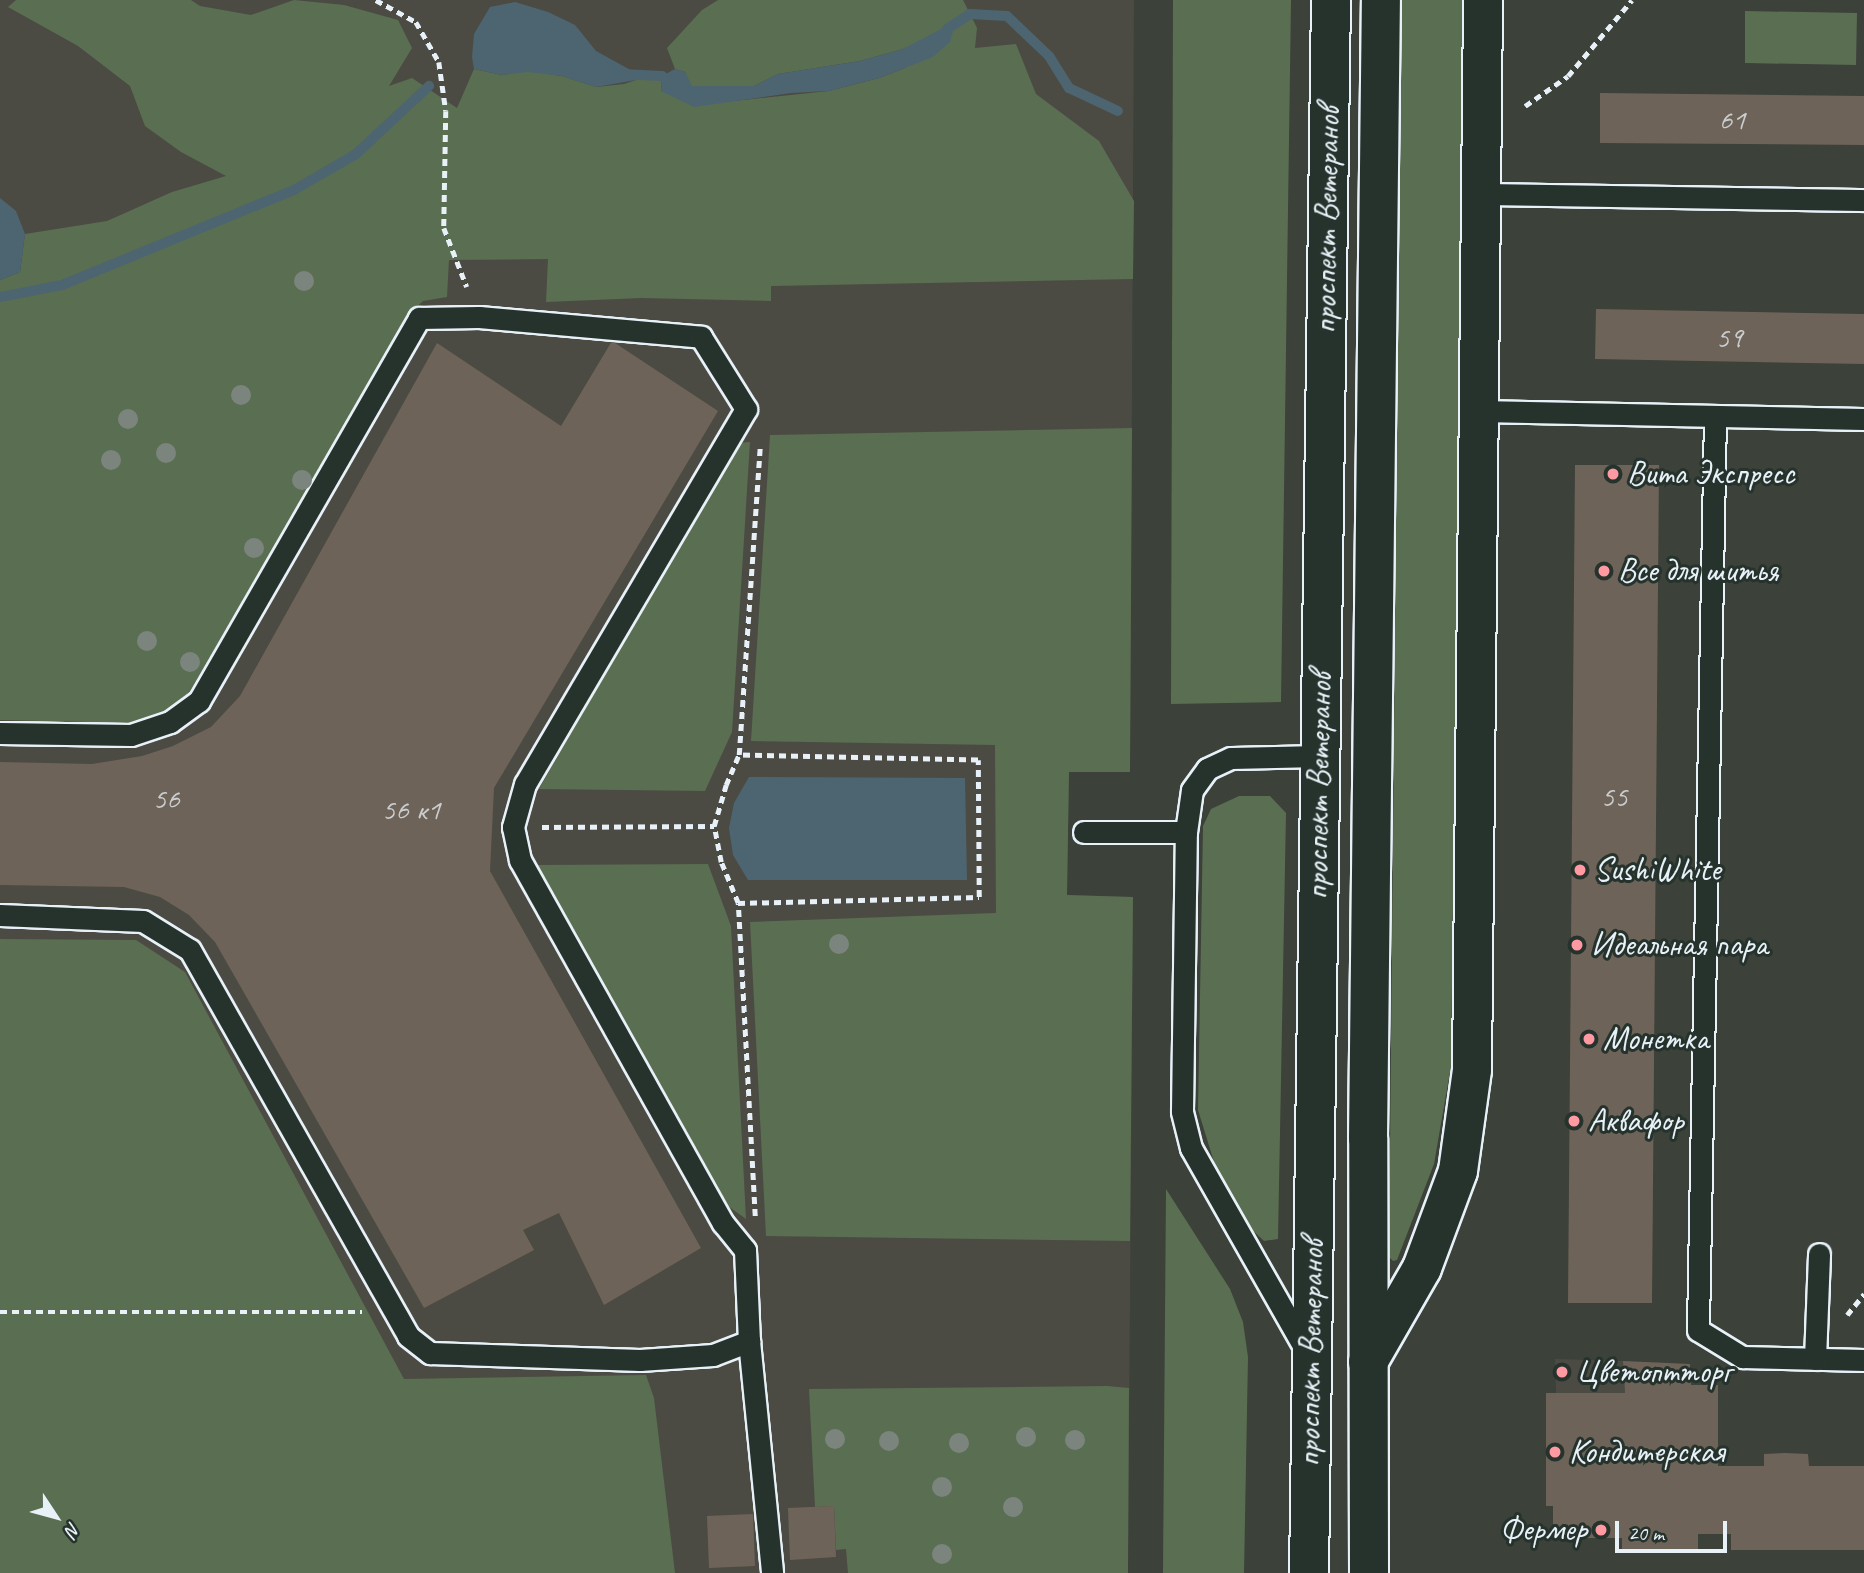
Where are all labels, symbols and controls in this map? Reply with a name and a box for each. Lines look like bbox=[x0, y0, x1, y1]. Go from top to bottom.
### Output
house number: 61 bbox=[1719, 101, 1745, 137]
street label: проспект Ветеранов bbox=[1305, 106, 1349, 334]
house number: 59 bbox=[1716, 319, 1742, 355]
place label: Вита Экспресс bbox=[1627, 454, 1793, 494]
marker: Вита Экспресс bbox=[1605, 466, 1621, 482]
place label: Все для шитья bbox=[1618, 551, 1779, 591]
marker: Все для шитья bbox=[1596, 563, 1612, 579]
street label: проспект Ветеранов bbox=[1297, 672, 1341, 900]
house number: 55 bbox=[1601, 778, 1627, 814]
house number: 56 bbox=[153, 780, 179, 816]
house number: 56 к1 bbox=[382, 791, 440, 827]
place label: SushiWhite bbox=[1594, 850, 1721, 890]
marker: SushiWhite bbox=[1572, 862, 1588, 878]
place label: Идеальная пара bbox=[1591, 925, 1767, 965]
marker: Идеальная пара bbox=[1569, 937, 1585, 953]
place label: Монетка bbox=[1603, 1019, 1709, 1059]
marker: Монетка bbox=[1581, 1031, 1597, 1047]
place label: Аквафор bbox=[1588, 1101, 1684, 1141]
marker: Аквафор bbox=[1566, 1113, 1582, 1129]
street label: проспект Ветеранов bbox=[1289, 1239, 1333, 1467]
place label: Цветоптторг bbox=[1576, 1352, 1731, 1392]
marker: Цветоптторг bbox=[1554, 1364, 1570, 1380]
place label: Кондитерская bbox=[1569, 1432, 1724, 1472]
marker: Кондитерская bbox=[1547, 1444, 1563, 1460]
north arrow bbox=[21, 1482, 91, 1552]
scale bar bbox=[1619, 1506, 1731, 1550]
place label: Фермер bbox=[1500, 1510, 1587, 1550]
text: N bbox=[60, 1518, 86, 1541]
text: 20 m bbox=[1628, 1520, 1664, 1546]
marker: Фермер bbox=[1593, 1522, 1609, 1538]

